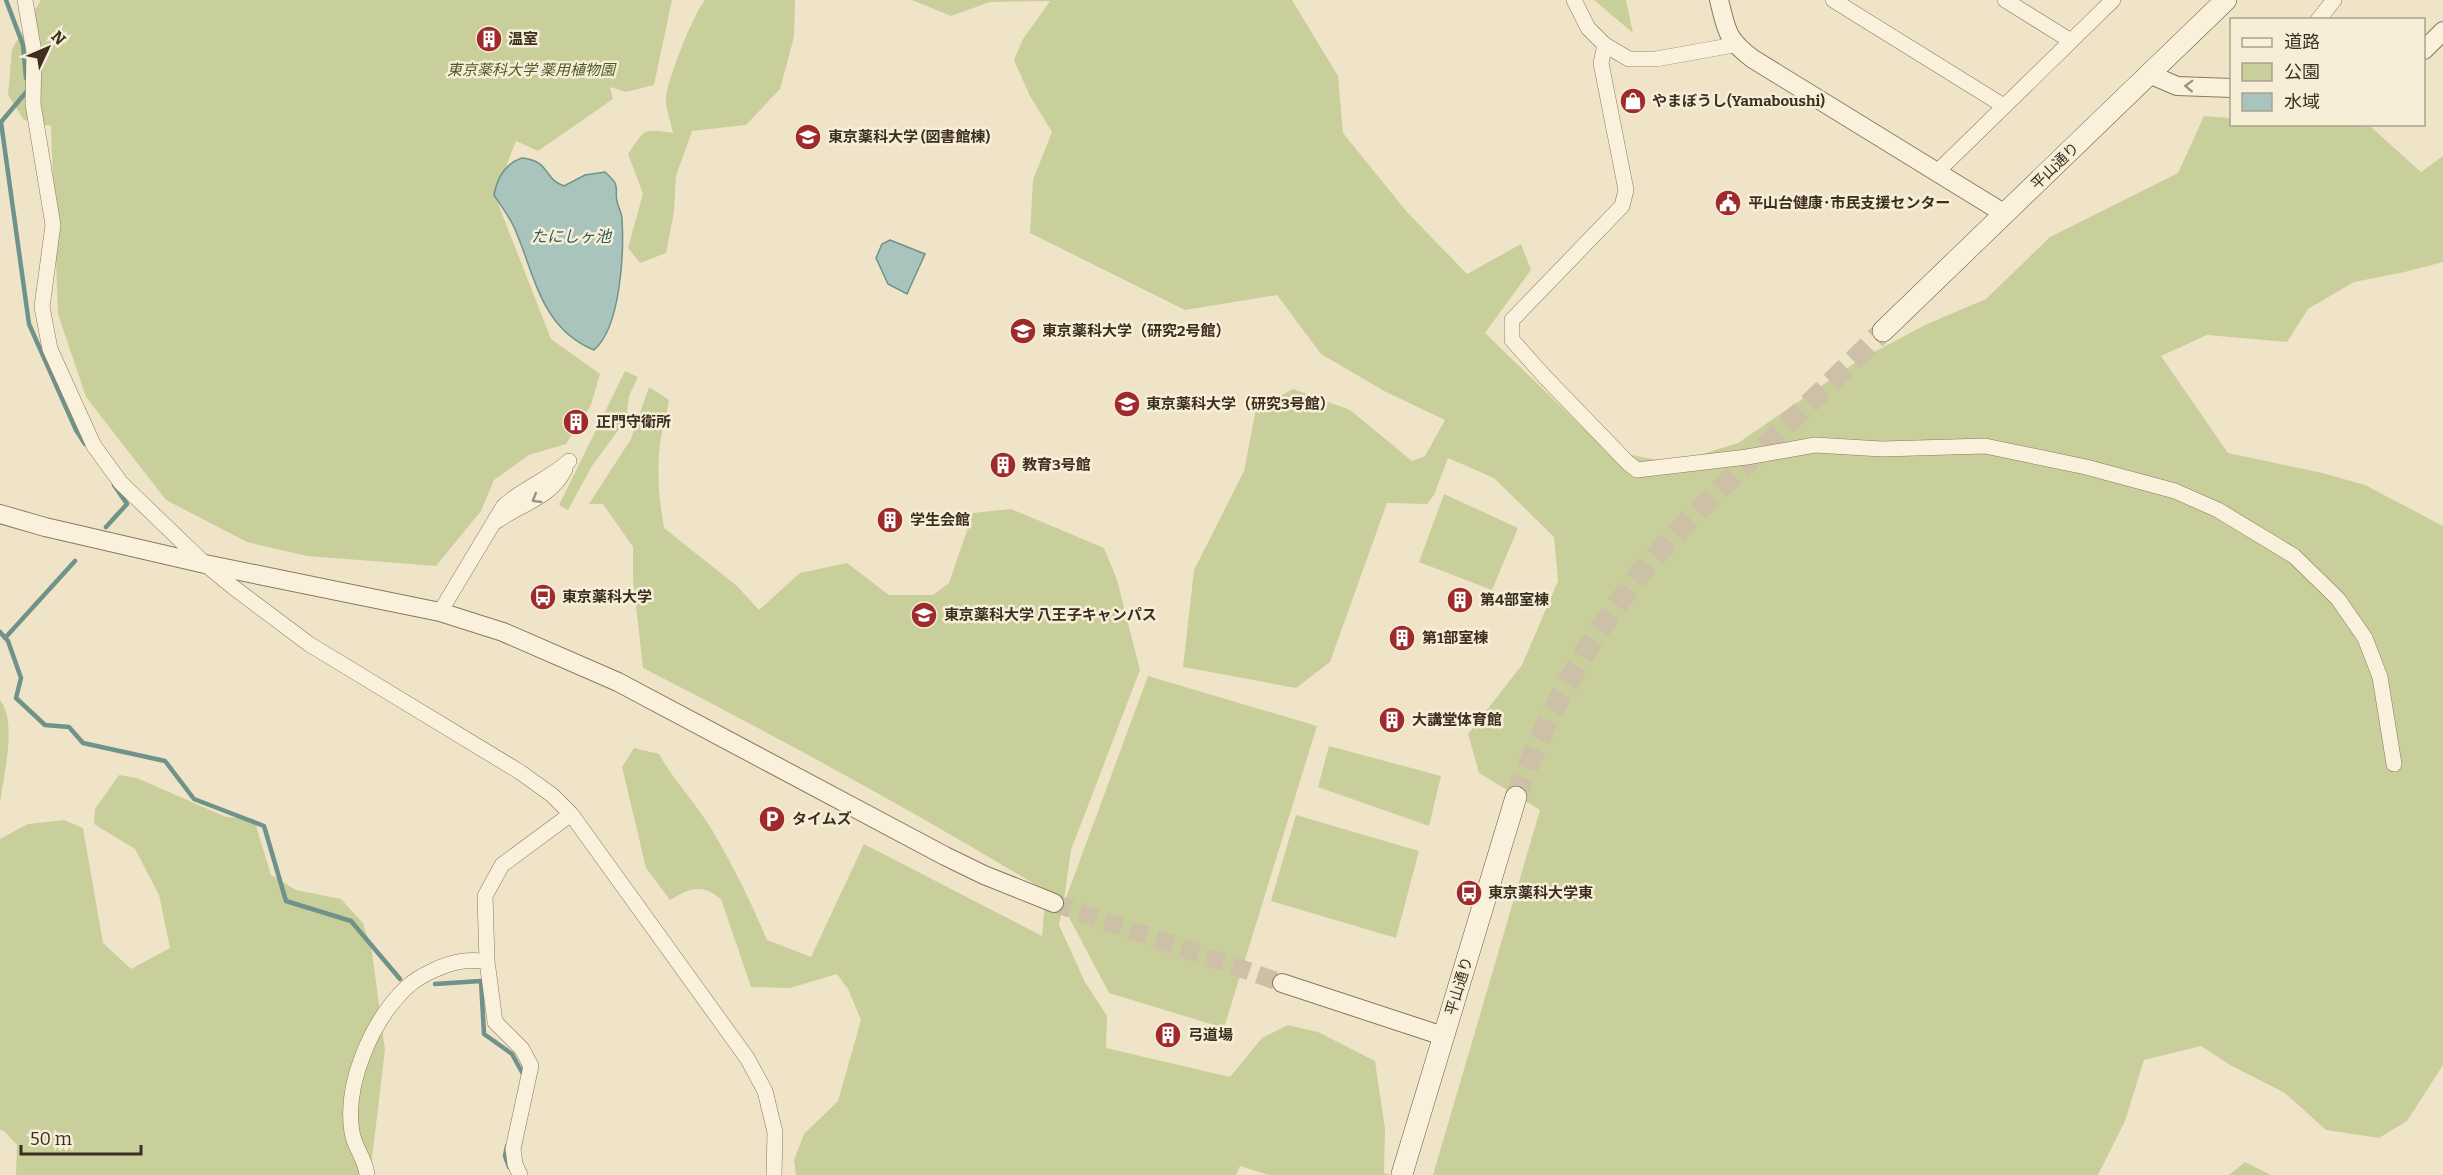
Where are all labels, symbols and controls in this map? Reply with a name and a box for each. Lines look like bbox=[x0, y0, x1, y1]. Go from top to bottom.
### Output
north arrow bbox=[18, 18, 78, 78]
legend bbox=[2230, 18, 2425, 126]
building icon: 温室 bbox=[474, 24, 504, 54]
text: N bbox=[47, 27, 70, 49]
place label: 温室 bbox=[508, 30, 538, 48]
text: 道路 bbox=[2284, 31, 2320, 53]
park label: 東京薬科大学 薬用植物園 bbox=[447, 61, 617, 79]
text: 公園 bbox=[2284, 61, 2320, 83]
one-way arrow bbox=[2185, 80, 2194, 93]
shop icon: やまぼうし(Yamaboushi) bbox=[1618, 86, 1648, 116]
text: 水域 bbox=[2284, 91, 2320, 113]
place label: やまぼうし(Yamaboushi) bbox=[1652, 92, 1825, 110]
school or university icon: 東京薬科大学 (図書館棟) bbox=[793, 122, 823, 152]
place label: 東京薬科大学 (図書館棟) bbox=[828, 128, 990, 146]
street label: 平山通り bbox=[2027, 139, 2083, 193]
public building icon: 平山台健康･市民支援センター bbox=[1713, 188, 1743, 218]
place label: 平山台健康･市民支援センター bbox=[1748, 194, 1951, 212]
water label: たにしヶ池 bbox=[531, 227, 613, 246]
school or university icon: 東京薬科大学（研究2号館） bbox=[1008, 316, 1038, 346]
place label: 東京薬科大学（研究2号館） bbox=[1042, 322, 1230, 340]
school or university icon: 東京薬科大学（研究3号館） bbox=[1112, 389, 1142, 419]
place label: 東京薬科大学（研究3号館） bbox=[1146, 395, 1335, 413]
building icon: 正門守衛所 bbox=[561, 407, 591, 437]
place label: 正門守衛所 bbox=[596, 413, 671, 431]
building icon: 教育3号館 bbox=[988, 450, 1018, 480]
place label: 教育3号館 bbox=[1022, 456, 1091, 474]
one-way arrow bbox=[532, 491, 542, 503]
building icon: 学生会館 bbox=[875, 505, 905, 535]
place label: 学生会館 bbox=[910, 511, 970, 529]
bus stop icon: 東京薬科大学 bbox=[528, 582, 558, 612]
building icon: 第4部室棟 bbox=[1445, 585, 1475, 615]
place label: 東京薬科大学 bbox=[562, 588, 652, 606]
place label: 第4部室棟 bbox=[1480, 591, 1549, 609]
school or university icon: 東京薬科大学 八王子キャンパス bbox=[909, 600, 939, 630]
place label: 東京薬科大学 八王子キャンパス bbox=[944, 606, 1157, 624]
building icon: 第1部室棟 bbox=[1387, 623, 1417, 653]
place label: 第1部室棟 bbox=[1422, 629, 1488, 647]
building icon: 大講堂体育館 bbox=[1377, 705, 1407, 735]
place label: 大講堂体育館 bbox=[1412, 711, 1502, 729]
parking icon: タイムズ bbox=[757, 804, 787, 834]
place label: タイムズ bbox=[792, 810, 852, 828]
bus stop icon: 東京薬科大学東 bbox=[1454, 878, 1484, 908]
place label: 東京薬科大学東 bbox=[1488, 884, 1593, 902]
street label: 平山通り bbox=[1442, 955, 1476, 1017]
building icon: 弓道場 bbox=[1153, 1020, 1183, 1050]
place label: 弓道場 bbox=[1188, 1026, 1233, 1044]
scale bar bbox=[21, 1118, 141, 1156]
text: 50 m bbox=[30, 1128, 72, 1150]

